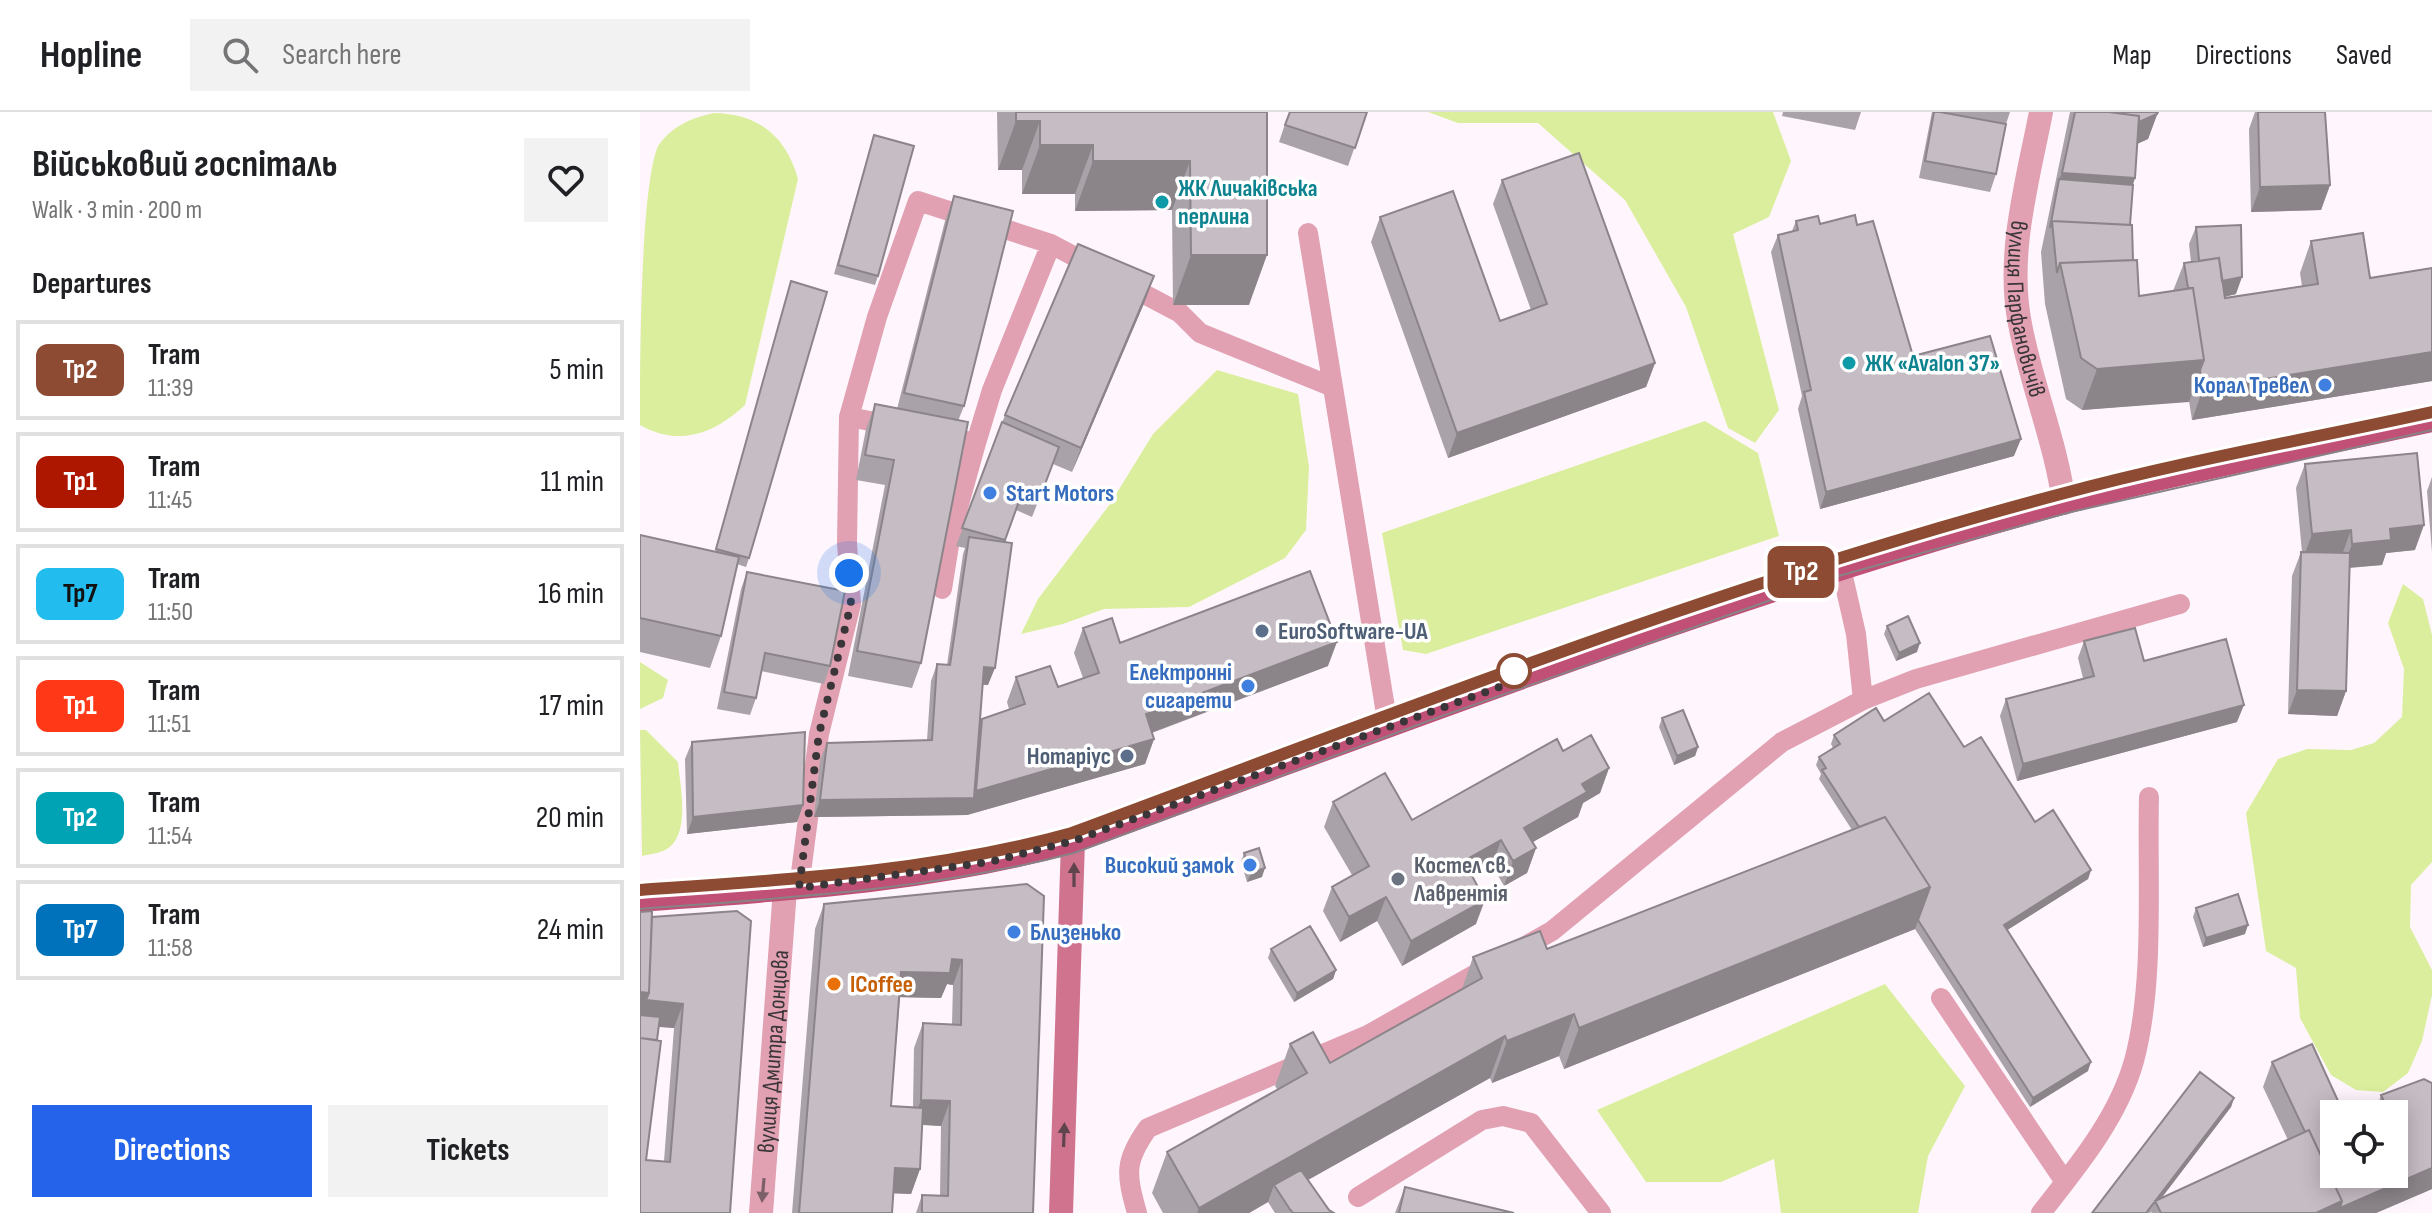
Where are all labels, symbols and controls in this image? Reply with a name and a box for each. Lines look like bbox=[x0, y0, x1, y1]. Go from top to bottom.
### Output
search box bbox=[190, 19, 750, 91]
text: Hopline bbox=[40, 33, 142, 78]
icon: search bbox=[218, 33, 262, 77]
text: Search here bbox=[282, 37, 402, 73]
text: Map bbox=[2113, 39, 2152, 72]
text: Directions bbox=[2196, 39, 2292, 72]
text: Saved bbox=[2336, 39, 2392, 72]
button: heart bbox=[524, 138, 608, 222]
text: Військовий госпіталь bbox=[32, 142, 337, 187]
place label: ЖК Личаківська перлина bbox=[1178, 174, 1318, 231]
marker: ЖК Личаківська перлина bbox=[1153, 193, 1171, 211]
text: Walk · 3 min · 200 m bbox=[32, 195, 202, 226]
street label: вулиця Парфановичів bbox=[2000, 219, 2052, 401]
text: Departures bbox=[32, 266, 152, 302]
text: Tram bbox=[148, 337, 200, 373]
place label: ЖК «Avalon 37» bbox=[1865, 349, 2000, 378]
text: 5 min bbox=[550, 352, 604, 388]
text: Тр2 bbox=[63, 353, 97, 386]
marker: ЖК «Avalon 37» bbox=[1840, 354, 1858, 372]
place label: Корал Тревел bbox=[2194, 371, 2310, 400]
text: 11:39 bbox=[148, 373, 194, 404]
marker: Корал Тревел bbox=[2316, 376, 2334, 394]
text: Tram bbox=[148, 449, 200, 485]
text: 11 min bbox=[541, 464, 604, 500]
text: Тр1 bbox=[63, 465, 97, 498]
place label: Start Motors bbox=[1006, 479, 1114, 508]
marker: Start Motors bbox=[981, 484, 999, 502]
text: 11:45 bbox=[148, 485, 193, 516]
line badge: Тр2 bbox=[1755, 546, 1847, 598]
your location bbox=[829, 553, 869, 593]
text: Тр2 bbox=[1784, 555, 1818, 588]
text: Tram bbox=[148, 561, 200, 597]
text: 16 min bbox=[538, 576, 604, 612]
text: Тр7 bbox=[63, 577, 97, 610]
text: 11:50 bbox=[148, 597, 193, 628]
place label: EuroSoftware-UA bbox=[1278, 617, 1428, 646]
marker: EuroSoftware-UA bbox=[1253, 622, 1271, 640]
unlabelled marker bbox=[1497, 654, 1531, 688]
place label: Електронні сигарети bbox=[1129, 658, 1232, 715]
text: Tram bbox=[148, 673, 200, 709]
marker: Електронні сигарети bbox=[1239, 677, 1257, 695]
text: 17 min bbox=[539, 688, 604, 724]
text: Тр1 bbox=[63, 689, 97, 722]
text: 11:51 bbox=[148, 709, 191, 740]
place label: Нотаріус bbox=[1027, 742, 1111, 771]
marker: Нотаріус bbox=[1118, 747, 1136, 765]
text: Tram bbox=[148, 785, 200, 821]
text: 20 min bbox=[536, 800, 604, 836]
text: Тр2 bbox=[63, 801, 97, 834]
text: 11:54 bbox=[148, 821, 193, 852]
place label: Високий замок bbox=[1105, 851, 1235, 880]
place label: Костел св. Лаврентія bbox=[1413, 851, 1511, 908]
marker: Високий замок bbox=[1241, 856, 1259, 874]
one-way arrow bbox=[1068, 862, 1080, 887]
marker: Костел св. Лаврентія bbox=[1389, 870, 1407, 888]
text: Tram bbox=[148, 897, 200, 933]
text: 24 min bbox=[537, 912, 604, 948]
text: Тр7 bbox=[63, 913, 97, 946]
place label: Близенько bbox=[1030, 918, 1121, 947]
marker: Близенько bbox=[1005, 923, 1023, 941]
text: 11:58 bbox=[148, 933, 193, 964]
street label: вулиця Дмитра Донцова bbox=[751, 949, 795, 1154]
place label: ICoffee bbox=[850, 970, 913, 999]
marker: ICoffee bbox=[825, 975, 843, 993]
map controls bbox=[2320, 1100, 2408, 1188]
button: locate bbox=[2320, 1100, 2408, 1188]
button: Directions bbox=[32, 1105, 312, 1197]
button: Tickets bbox=[328, 1105, 608, 1197]
one-way arrow bbox=[1058, 1122, 1071, 1147]
one-way arrow bbox=[756, 1178, 769, 1203]

